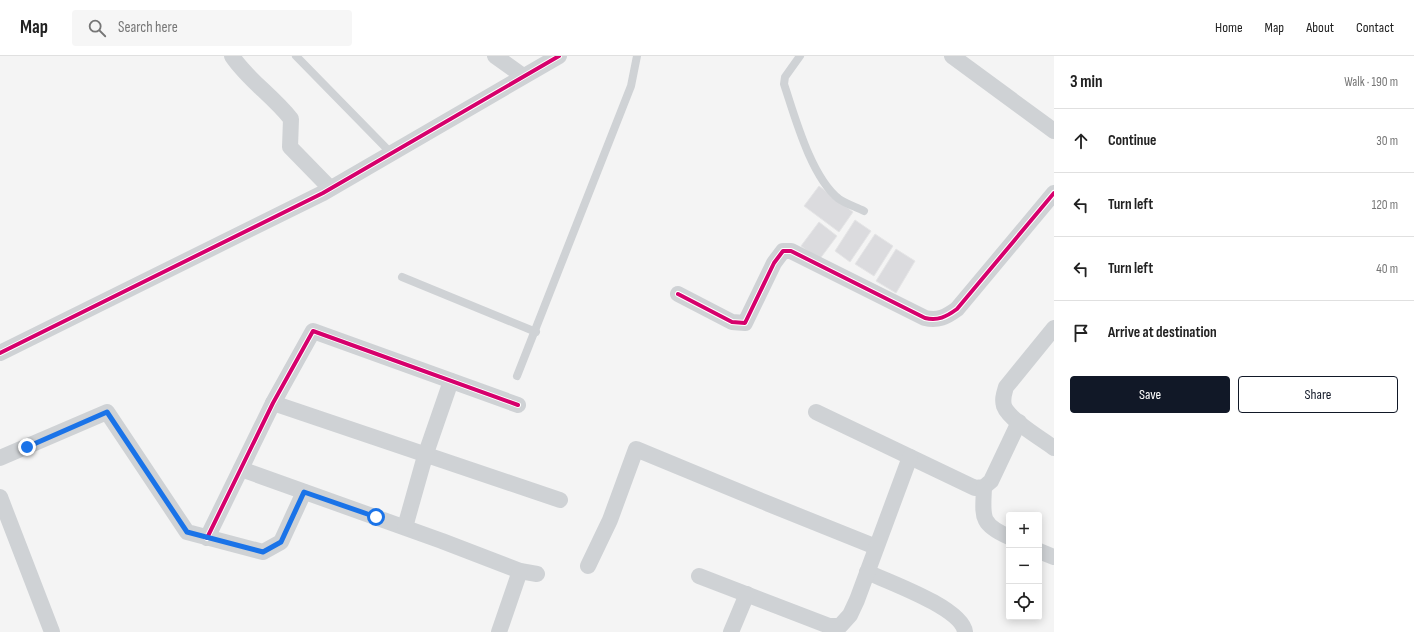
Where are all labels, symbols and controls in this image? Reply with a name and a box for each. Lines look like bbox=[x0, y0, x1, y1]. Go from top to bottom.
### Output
search box bbox=[72, 10, 352, 46]
text: Map bbox=[20, 16, 48, 39]
icon: search bbox=[86, 17, 108, 39]
text: Search here bbox=[118, 18, 178, 37]
text: Home bbox=[1215, 19, 1243, 36]
text: Map bbox=[1265, 19, 1284, 36]
text: About bbox=[1306, 19, 1334, 36]
text: Contact bbox=[1356, 19, 1394, 36]
text: 3 min bbox=[1070, 72, 1103, 92]
text: Walk · 190 m bbox=[1344, 74, 1398, 90]
icon: ahead bbox=[1070, 130, 1092, 152]
text: Continue bbox=[1108, 131, 1157, 150]
text: 30 m bbox=[1376, 133, 1398, 149]
icon: left bbox=[1070, 194, 1092, 216]
text: Turn left bbox=[1108, 195, 1153, 214]
text: 120 m bbox=[1372, 197, 1398, 213]
icon: left bbox=[1070, 258, 1092, 280]
text: Turn left bbox=[1108, 259, 1153, 278]
text: 40 m bbox=[1376, 261, 1398, 277]
icon: arrive bbox=[1070, 322, 1092, 344]
text: Arrive at destination bbox=[1108, 323, 1217, 342]
button: Save bbox=[1070, 376, 1230, 413]
button: Share bbox=[1238, 376, 1398, 413]
route end bbox=[18, 438, 36, 456]
route start bbox=[367, 508, 385, 526]
map controls bbox=[1006, 512, 1042, 620]
button: + bbox=[1006, 512, 1042, 548]
button: − bbox=[1006, 548, 1042, 584]
button: locate bbox=[1006, 584, 1042, 620]

